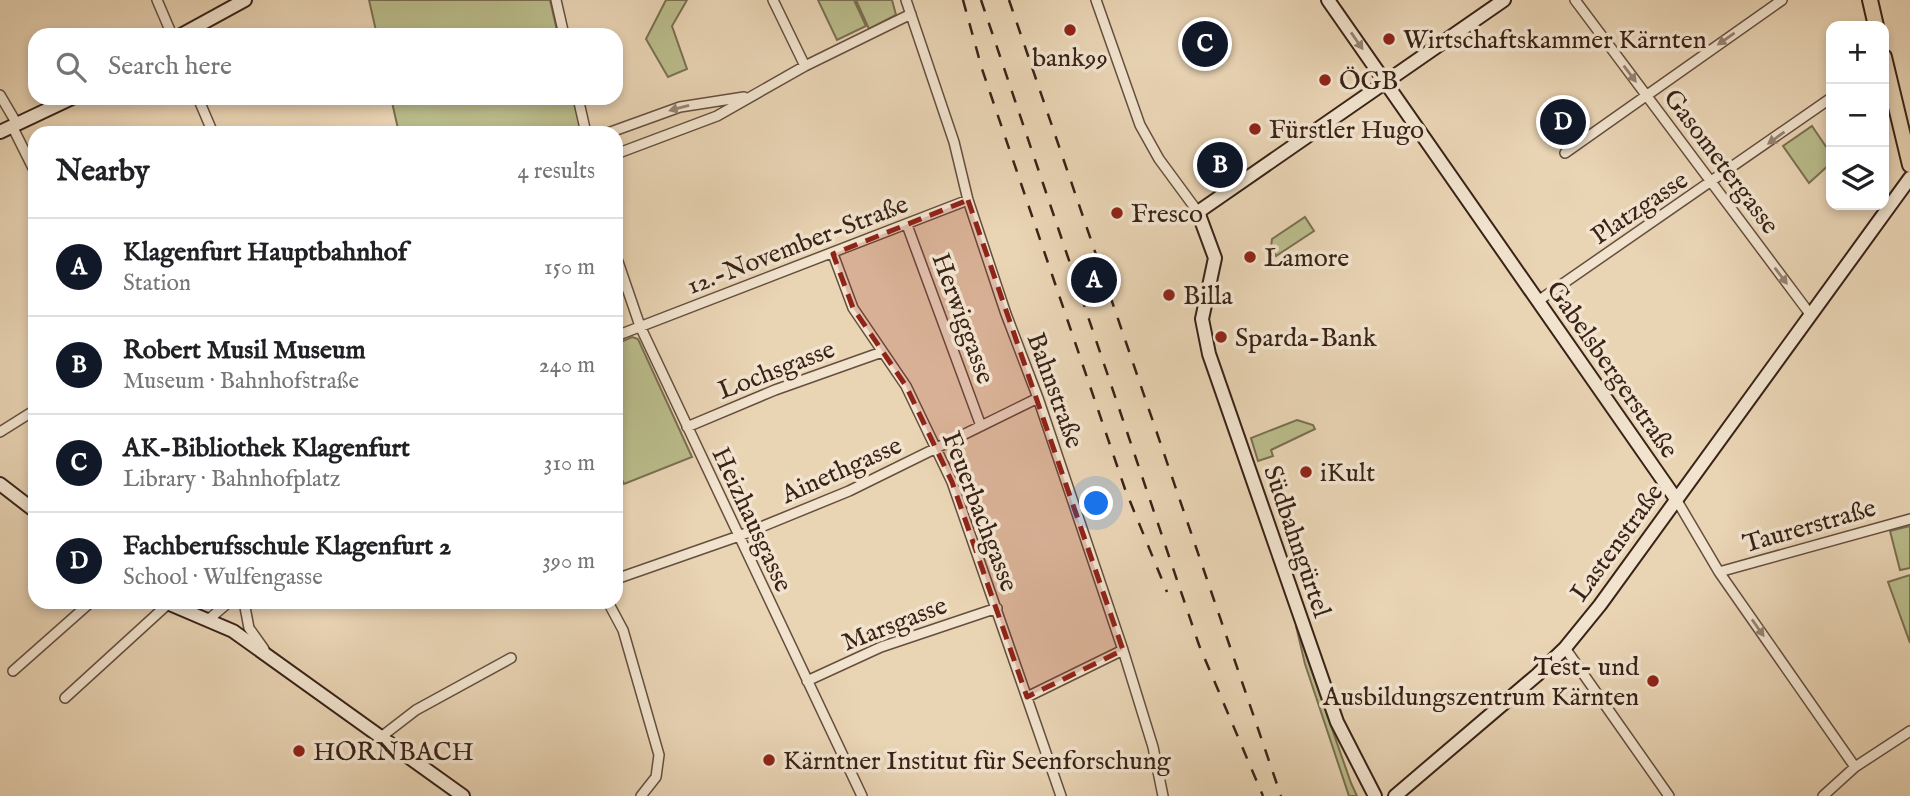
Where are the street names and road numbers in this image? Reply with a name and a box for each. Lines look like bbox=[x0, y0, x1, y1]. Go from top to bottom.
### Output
street label: Gasometergasse bbox=[1656, 83, 1786, 241]
street label: Platzgasse bbox=[1585, 164, 1695, 253]
street label: 12.-November-Straße bbox=[682, 188, 913, 303]
street label: Herwiggasse bbox=[924, 248, 1002, 389]
street label: Gabelsbergerstraße bbox=[1538, 275, 1685, 465]
street label: Bahnstraße bbox=[1019, 328, 1091, 453]
street label: Lochsgasse bbox=[713, 333, 840, 408]
street label: Feuerbachgasse bbox=[934, 427, 1025, 596]
street label: Ainethgasse bbox=[775, 429, 907, 512]
street label: Heizhausgasse bbox=[704, 442, 800, 597]
street label: Südbahngürtel bbox=[1255, 461, 1338, 623]
street label: Lastenstraße bbox=[1563, 477, 1671, 608]
street label: Taurerstraße bbox=[1739, 492, 1880, 561]
street label: Marsgasse bbox=[837, 589, 952, 660]

